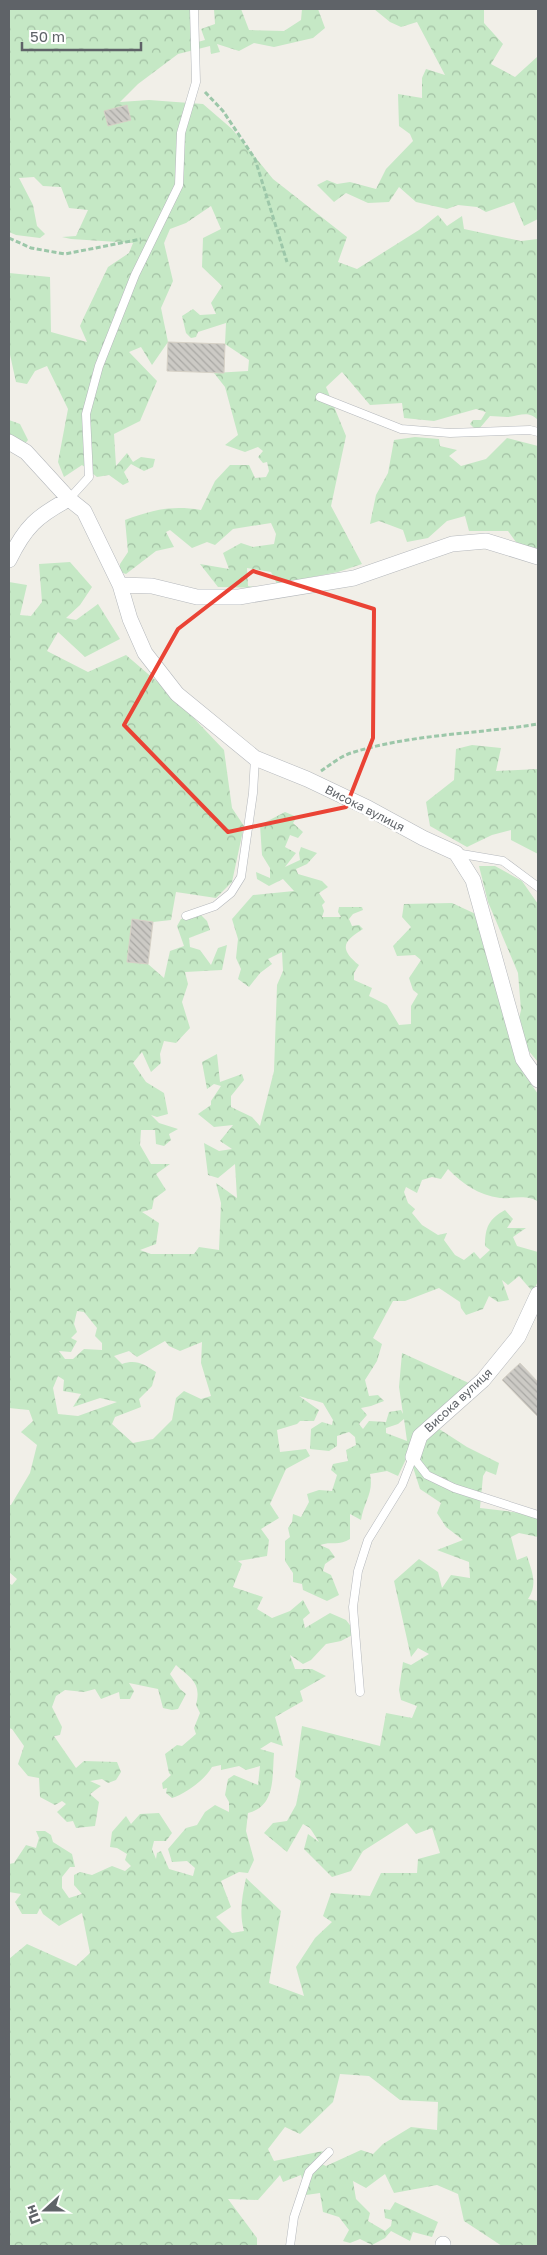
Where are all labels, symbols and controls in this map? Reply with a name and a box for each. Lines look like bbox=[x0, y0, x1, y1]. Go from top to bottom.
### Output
scale bar bbox=[22, 20, 141, 52]
text: 50 m bbox=[30, 27, 65, 45]
street label: Висока вулиця bbox=[323, 781, 407, 835]
street label: Висока вулиця bbox=[421, 1365, 495, 1435]
north arrow bbox=[20, 2185, 70, 2235]
text: Пн bbox=[21, 2203, 44, 2227]

